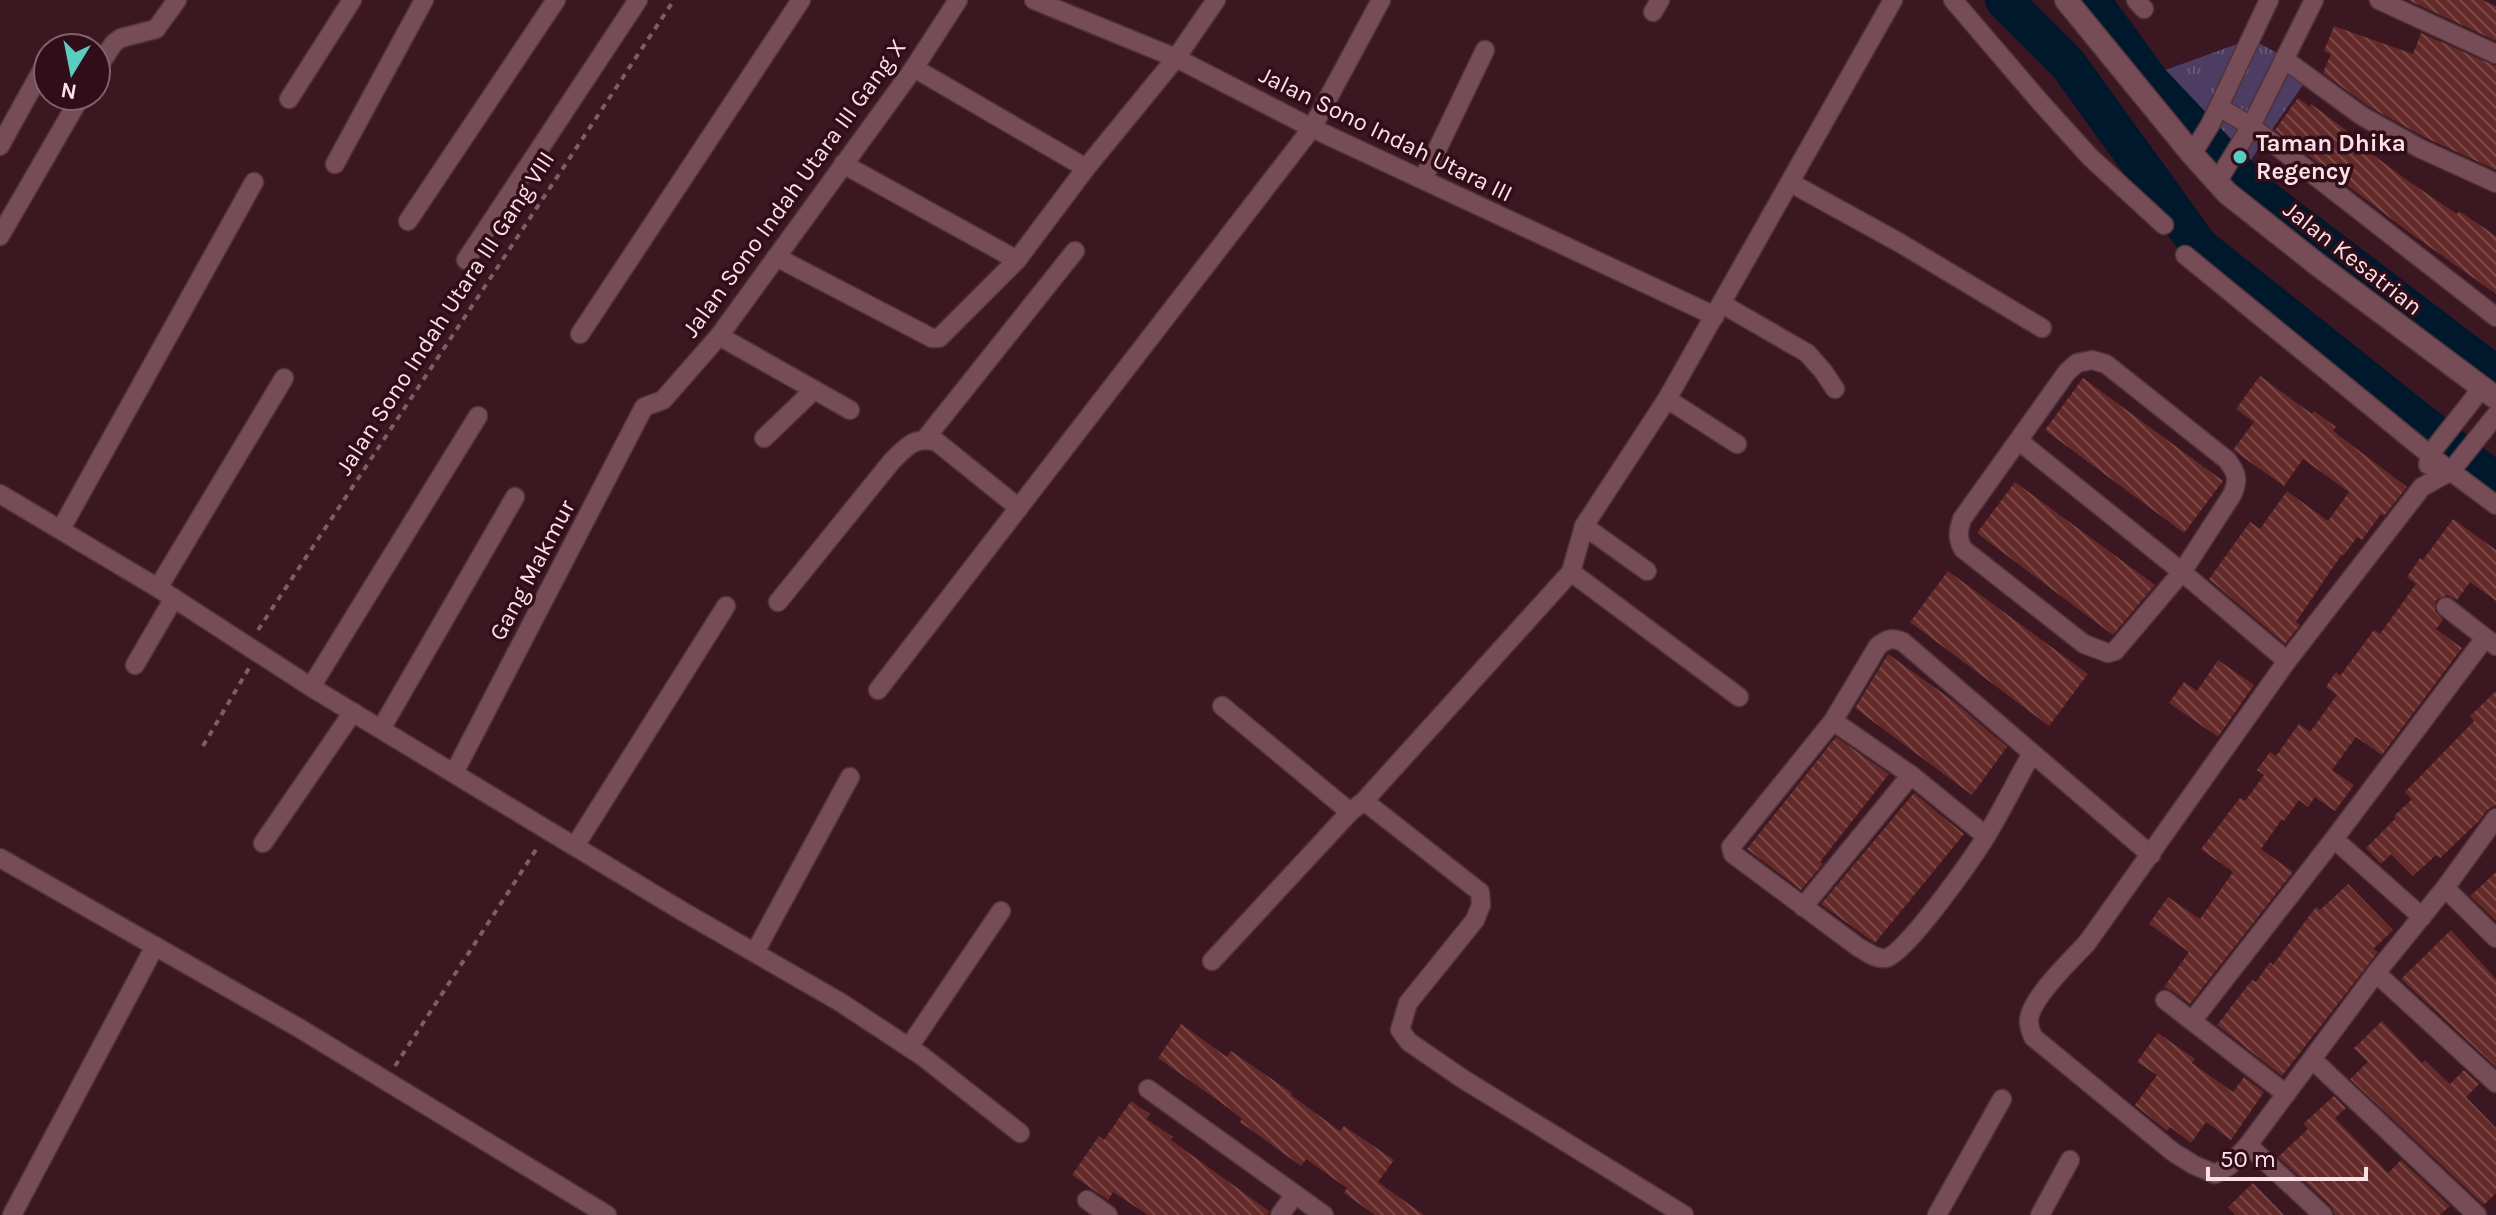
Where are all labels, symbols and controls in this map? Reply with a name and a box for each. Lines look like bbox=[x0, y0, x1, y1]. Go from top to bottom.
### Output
north arrow bbox=[32, 32, 112, 112]
street label: Jalan Sono Indah Utara III Gang X bbox=[676, 33, 912, 343]
street label: Jalan Sono Indah Utara III bbox=[1255, 60, 1517, 208]
text: N bbox=[59, 77, 79, 105]
place label: Taman Dhika Regency bbox=[2256, 129, 2406, 185]
street label: Jalan Sono Indah Utara III Gang VIII bbox=[330, 146, 560, 480]
marker: Taman Dhika Regency bbox=[2231, 148, 2249, 166]
street label: Jalan Kesatrian bbox=[2278, 195, 2428, 321]
street label: Gang Makmur bbox=[483, 495, 581, 645]
scale bar bbox=[2208, 1131, 2366, 1181]
text: 50 m bbox=[2220, 1145, 2276, 1173]

